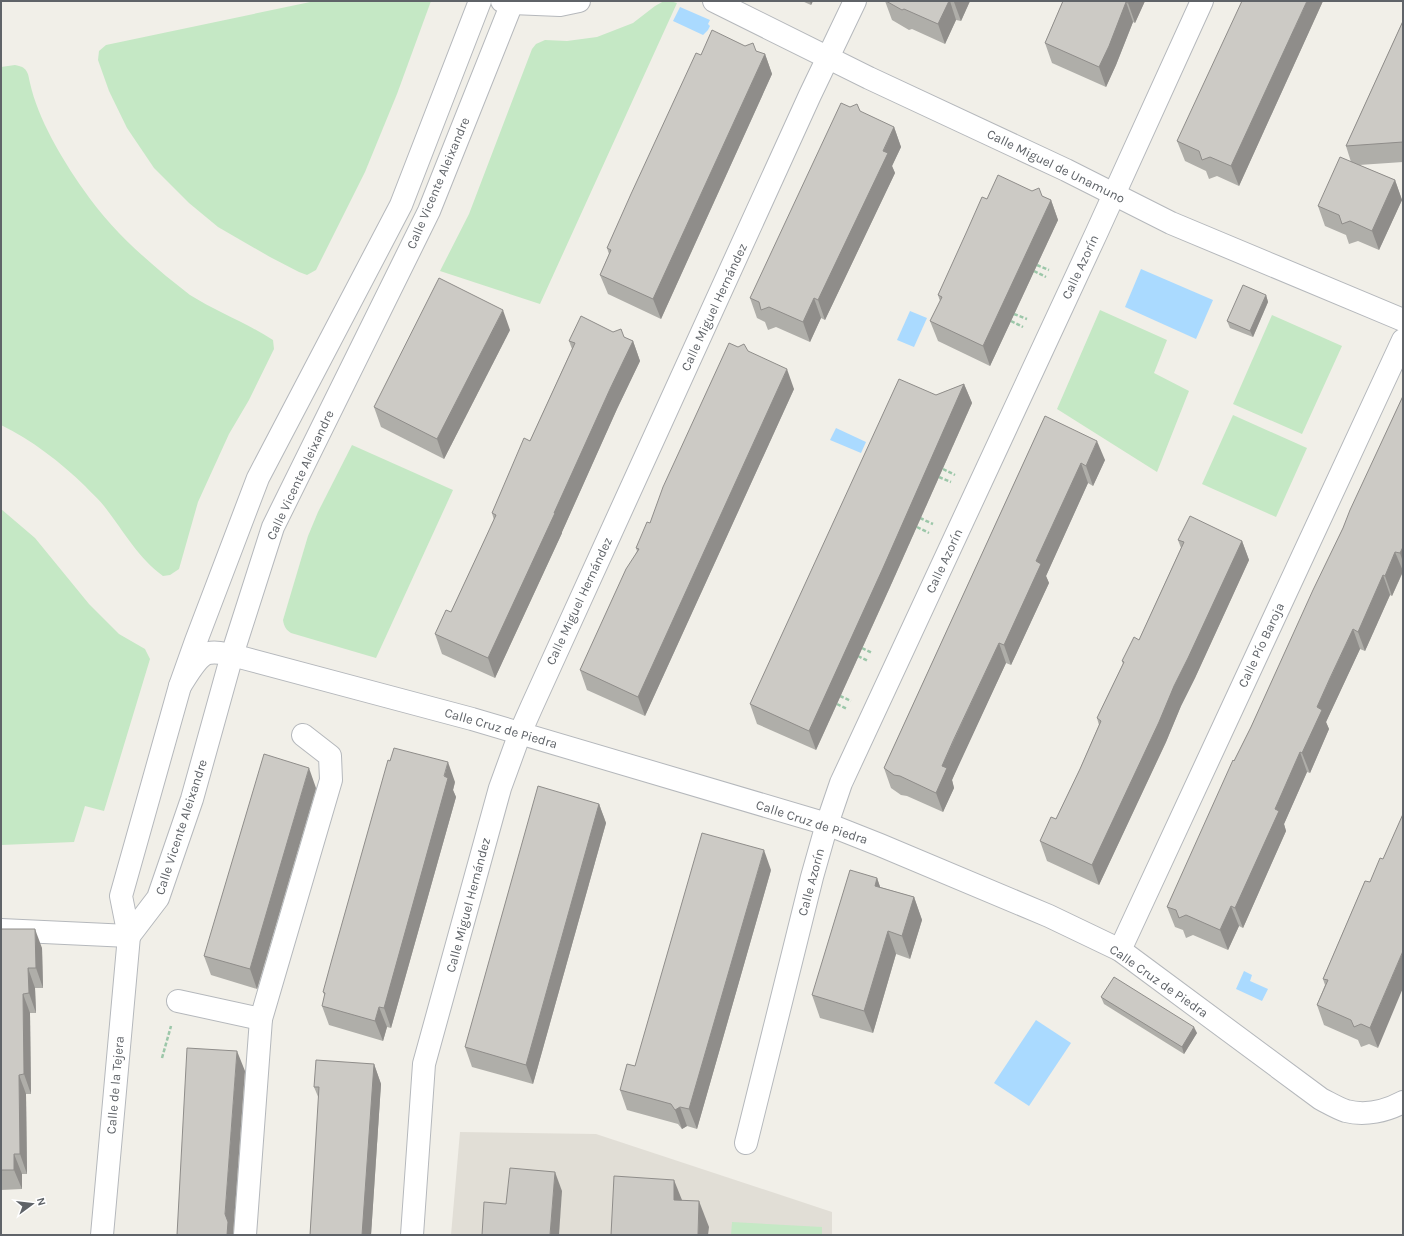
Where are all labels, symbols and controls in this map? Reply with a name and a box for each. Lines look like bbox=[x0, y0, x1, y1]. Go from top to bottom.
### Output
street label: Calle Vicente Aleixandre bbox=[403, 115, 473, 251]
street label: Calle Miguel de Unamuno bbox=[985, 126, 1127, 206]
street label: Calle Azorín bbox=[1059, 232, 1101, 302]
street label: Calle Miguel Hernández bbox=[678, 241, 750, 373]
street label: Calle Vicente Aleixandre bbox=[263, 407, 337, 542]
street label: Calle Azorín bbox=[923, 526, 965, 596]
street label: Calle Miguel Hernández bbox=[543, 535, 615, 667]
street label: Calle Pío Baroja bbox=[1235, 600, 1287, 690]
street label: Calle Cruz de Piedra bbox=[443, 705, 559, 751]
street label: Calle Vicente Aleixandre bbox=[152, 757, 210, 897]
street label: Calle Cruz de Piedra bbox=[754, 797, 870, 847]
street label: Calle Miguel Hernández bbox=[443, 836, 493, 974]
street label: Calle Azorín bbox=[795, 847, 827, 917]
street label: Calle Cruz de Piedra bbox=[1107, 941, 1211, 1021]
street label: Calle de la Tejera bbox=[103, 1035, 127, 1135]
north arrow bbox=[12, 1184, 52, 1224]
text: N bbox=[34, 1196, 48, 1207]

